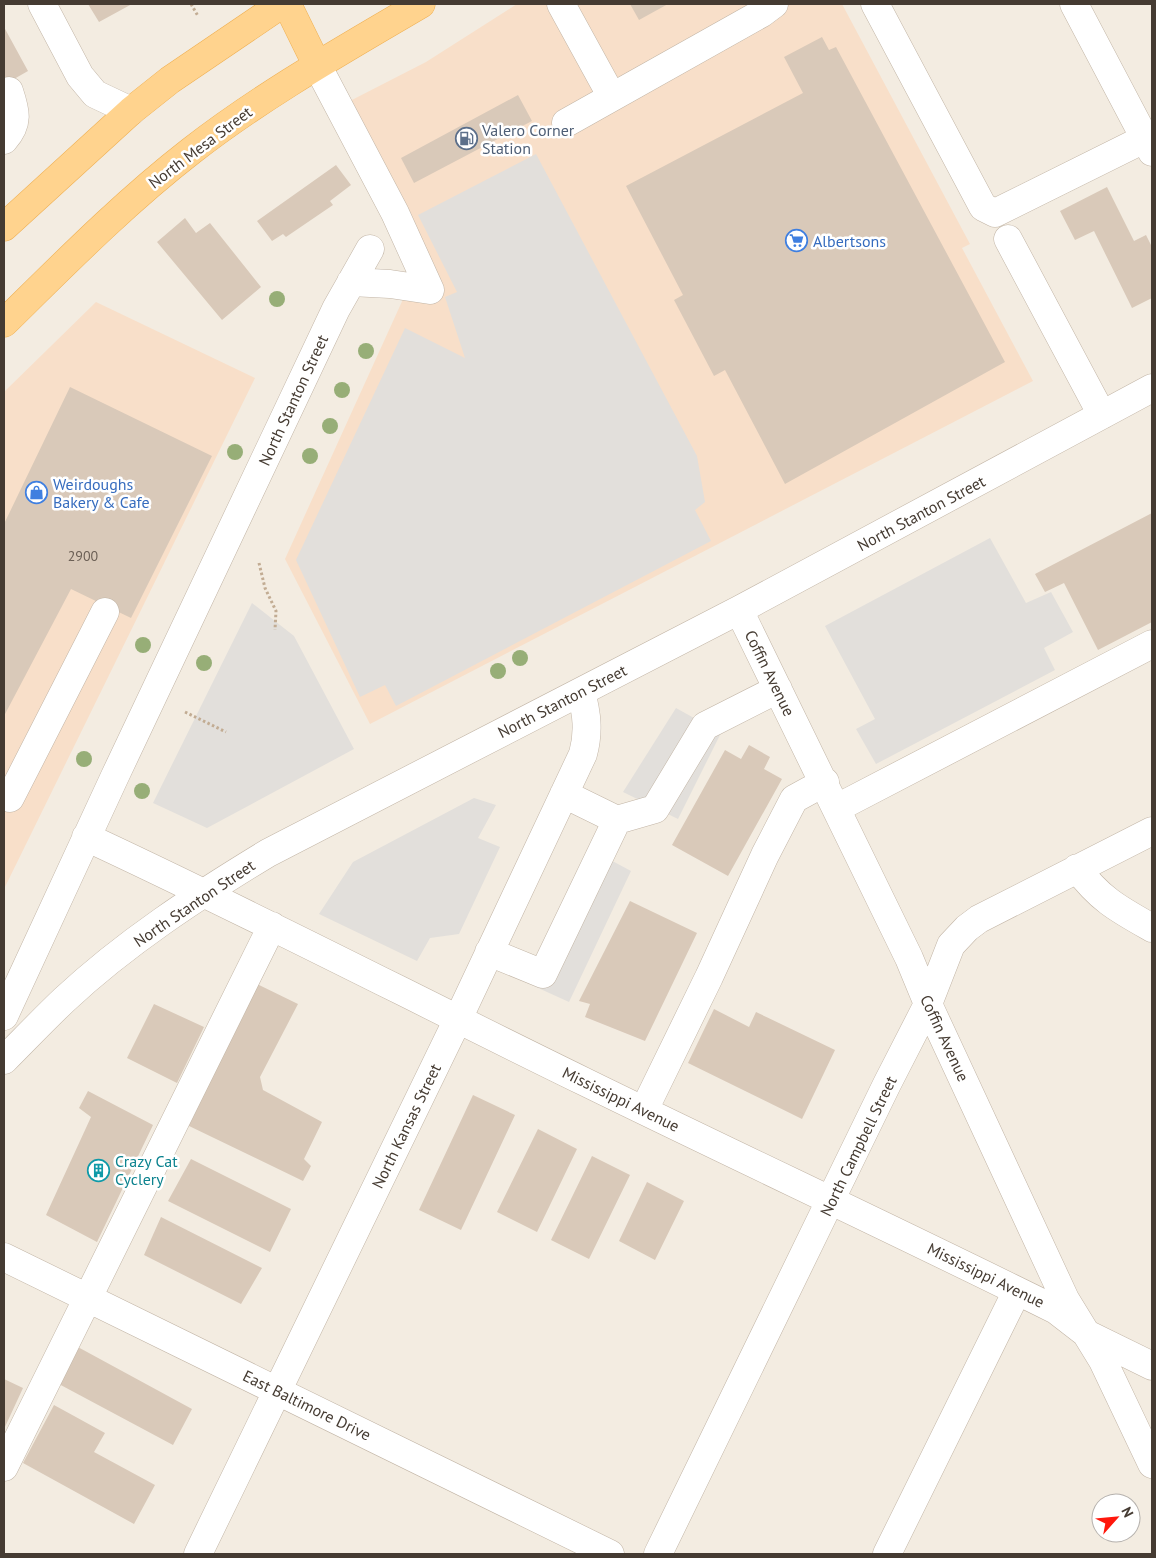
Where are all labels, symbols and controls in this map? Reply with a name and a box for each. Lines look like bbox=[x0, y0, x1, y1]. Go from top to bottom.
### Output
street label: North Mesa Street bbox=[144, 101, 256, 192]
place label: Valero Corner Station bbox=[481, 120, 575, 158]
fuel station icon: Valero Corner Station bbox=[454, 127, 478, 151]
supermarket icon: Albertsons bbox=[785, 229, 809, 253]
place label: Albertsons bbox=[813, 231, 886, 251]
street label: North Stanton Street bbox=[254, 331, 332, 469]
street label: North Stanton Street bbox=[854, 471, 989, 555]
place label: Weirdoughs Bakery & Cafe bbox=[53, 474, 150, 512]
shop icon: Weirdoughs Bakery & Cafe bbox=[25, 481, 49, 505]
house number: 2900 bbox=[68, 547, 99, 565]
street label: Coffin Avenue bbox=[741, 627, 799, 719]
street label: North Stanton Street bbox=[494, 660, 630, 742]
street label: North Stanton Street bbox=[130, 855, 259, 951]
street label: Coffin Avenue bbox=[916, 992, 974, 1084]
street label: North Kansas Street bbox=[367, 1060, 445, 1192]
street label: Mississippi Avenue bbox=[559, 1062, 683, 1136]
street label: North Campbell Street bbox=[815, 1072, 901, 1219]
place label: Crazy Cat Cyclery bbox=[115, 1151, 178, 1189]
building icon: Crazy Cat Cyclery bbox=[87, 1158, 111, 1182]
street label: Mississippi Avenue bbox=[924, 1238, 1048, 1312]
street label: East Baltimore Drive bbox=[240, 1365, 374, 1445]
north arrow bbox=[1091, 1493, 1141, 1543]
text: N bbox=[1117, 1504, 1138, 1520]

